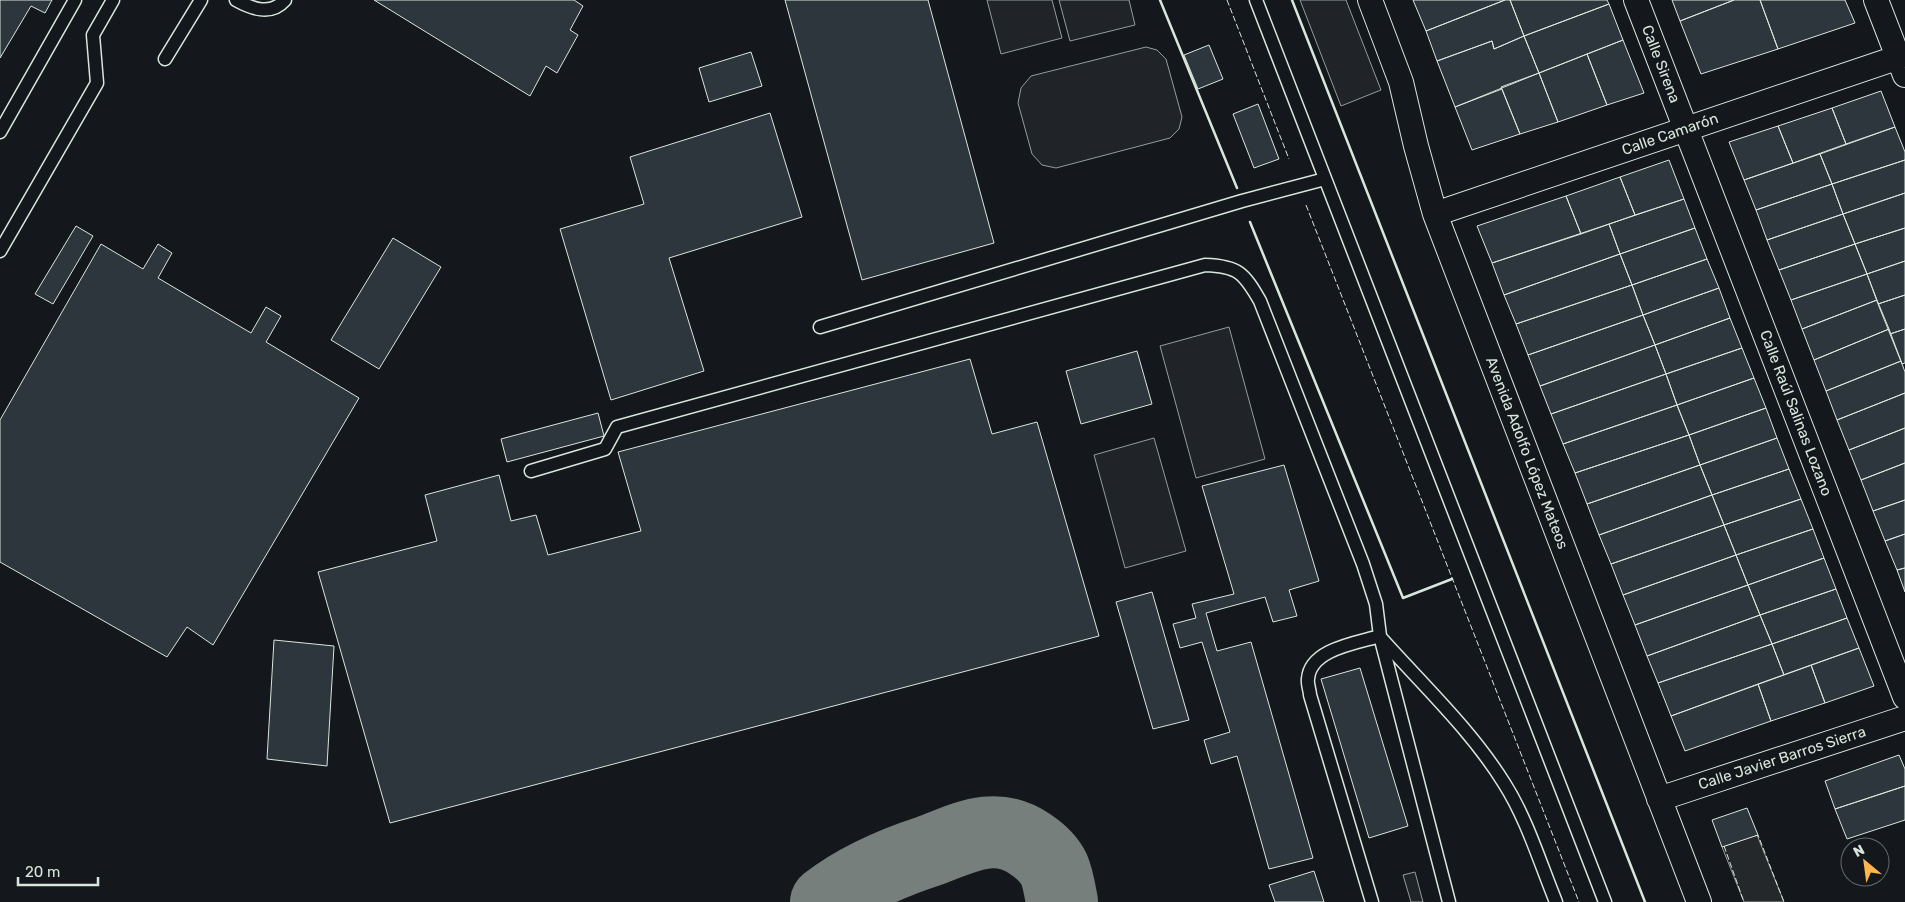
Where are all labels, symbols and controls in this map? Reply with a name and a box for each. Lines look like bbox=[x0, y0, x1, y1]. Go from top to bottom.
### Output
street label: Calle Sirena bbox=[1638, 23, 1684, 105]
street label: Calle Camarón bbox=[1619, 109, 1721, 159]
street label: Calle Raúl Salinas Lozano bbox=[1756, 328, 1836, 498]
street label: Avenida Adolfo López Mateos bbox=[1482, 354, 1572, 552]
street label: Calle Javier Barros Sierra bbox=[1696, 722, 1868, 794]
north arrow bbox=[1840, 837, 1890, 887]
text: N bbox=[1850, 841, 1867, 861]
scale bar bbox=[18, 854, 98, 886]
text: 20 m bbox=[25, 863, 60, 881]

